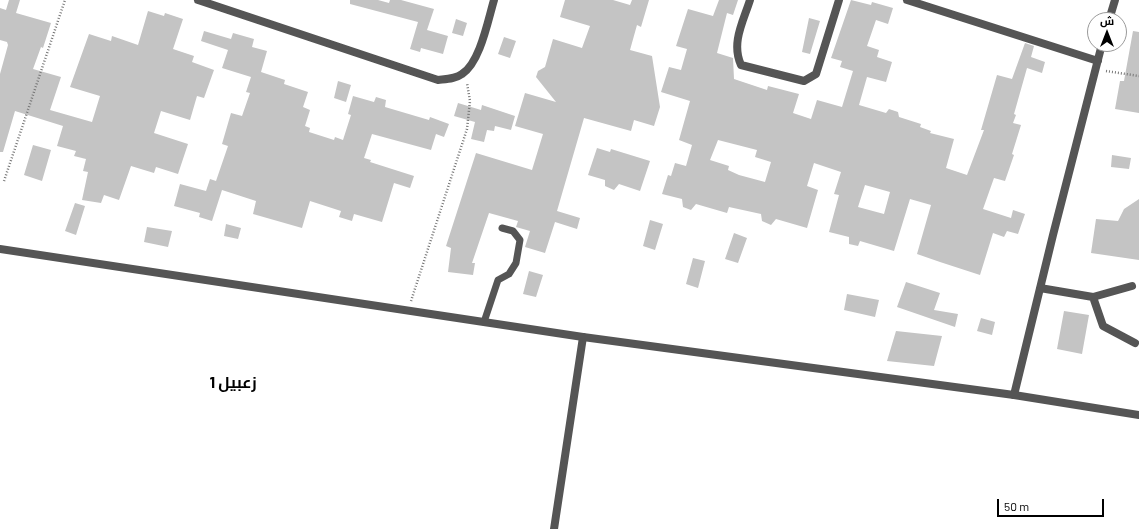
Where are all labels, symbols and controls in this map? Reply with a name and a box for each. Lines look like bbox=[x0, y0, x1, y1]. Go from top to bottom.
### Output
north arrow bbox=[1087, 12, 1127, 52]
text: ش bbox=[1100, 14, 1114, 27]
district label: زعبيل 1 bbox=[209, 373, 257, 393]
scale bar bbox=[999, 491, 1106, 517]
text: 50 m bbox=[1004, 499, 1029, 513]

